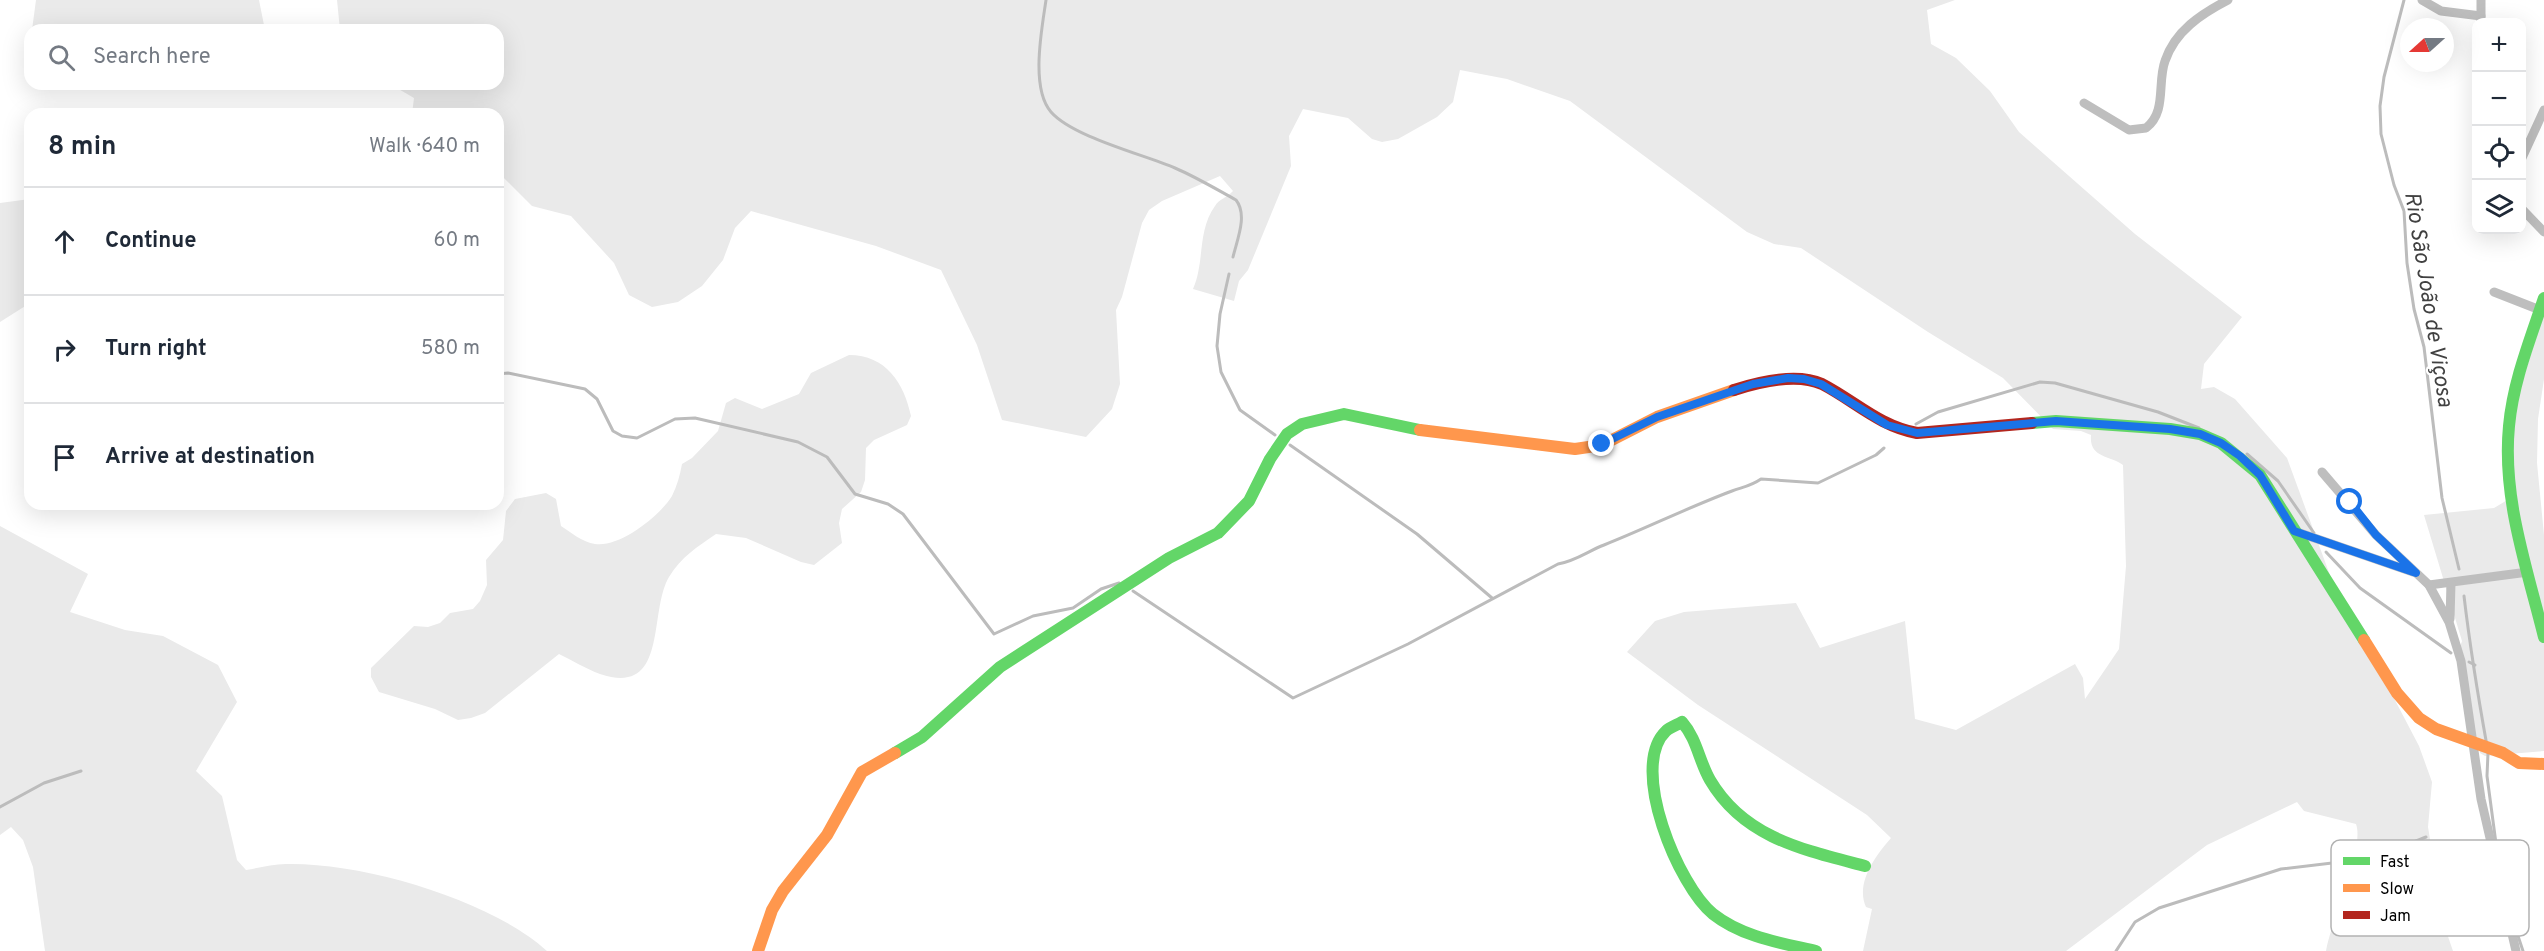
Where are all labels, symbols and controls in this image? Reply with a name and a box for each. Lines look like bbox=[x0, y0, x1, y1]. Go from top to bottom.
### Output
north arrow bbox=[2400, 18, 2454, 72]
map controls bbox=[2472, 18, 2526, 234]
button: + bbox=[2472, 18, 2526, 72]
search box bbox=[24, 24, 504, 90]
icon: search bbox=[45, 41, 78, 74]
text: Search here bbox=[93, 44, 211, 71]
button: − bbox=[2472, 72, 2526, 126]
button: locate bbox=[2472, 126, 2526, 180]
text: 8 min bbox=[48, 131, 116, 164]
text: Walk · 640 m bbox=[369, 134, 480, 160]
button: layers bbox=[2472, 180, 2526, 234]
water label: Rio São João de Viçosa bbox=[2397, 190, 2458, 409]
icon: ahead bbox=[48, 225, 81, 258]
text: Continue bbox=[105, 228, 196, 255]
text: 60 m bbox=[434, 228, 480, 254]
icon: right bbox=[48, 333, 81, 366]
text: Turn right bbox=[105, 336, 207, 363]
text: 580 m bbox=[421, 336, 480, 362]
route end bbox=[1588, 430, 1614, 456]
icon: arrive bbox=[48, 441, 81, 474]
text: Arrive at destination bbox=[105, 444, 315, 471]
route start bbox=[2336, 488, 2362, 514]
legend bbox=[2331, 840, 2529, 936]
text: Fast bbox=[2380, 853, 2410, 873]
text: Slow bbox=[2380, 880, 2414, 900]
text: Jam bbox=[2380, 907, 2411, 927]

